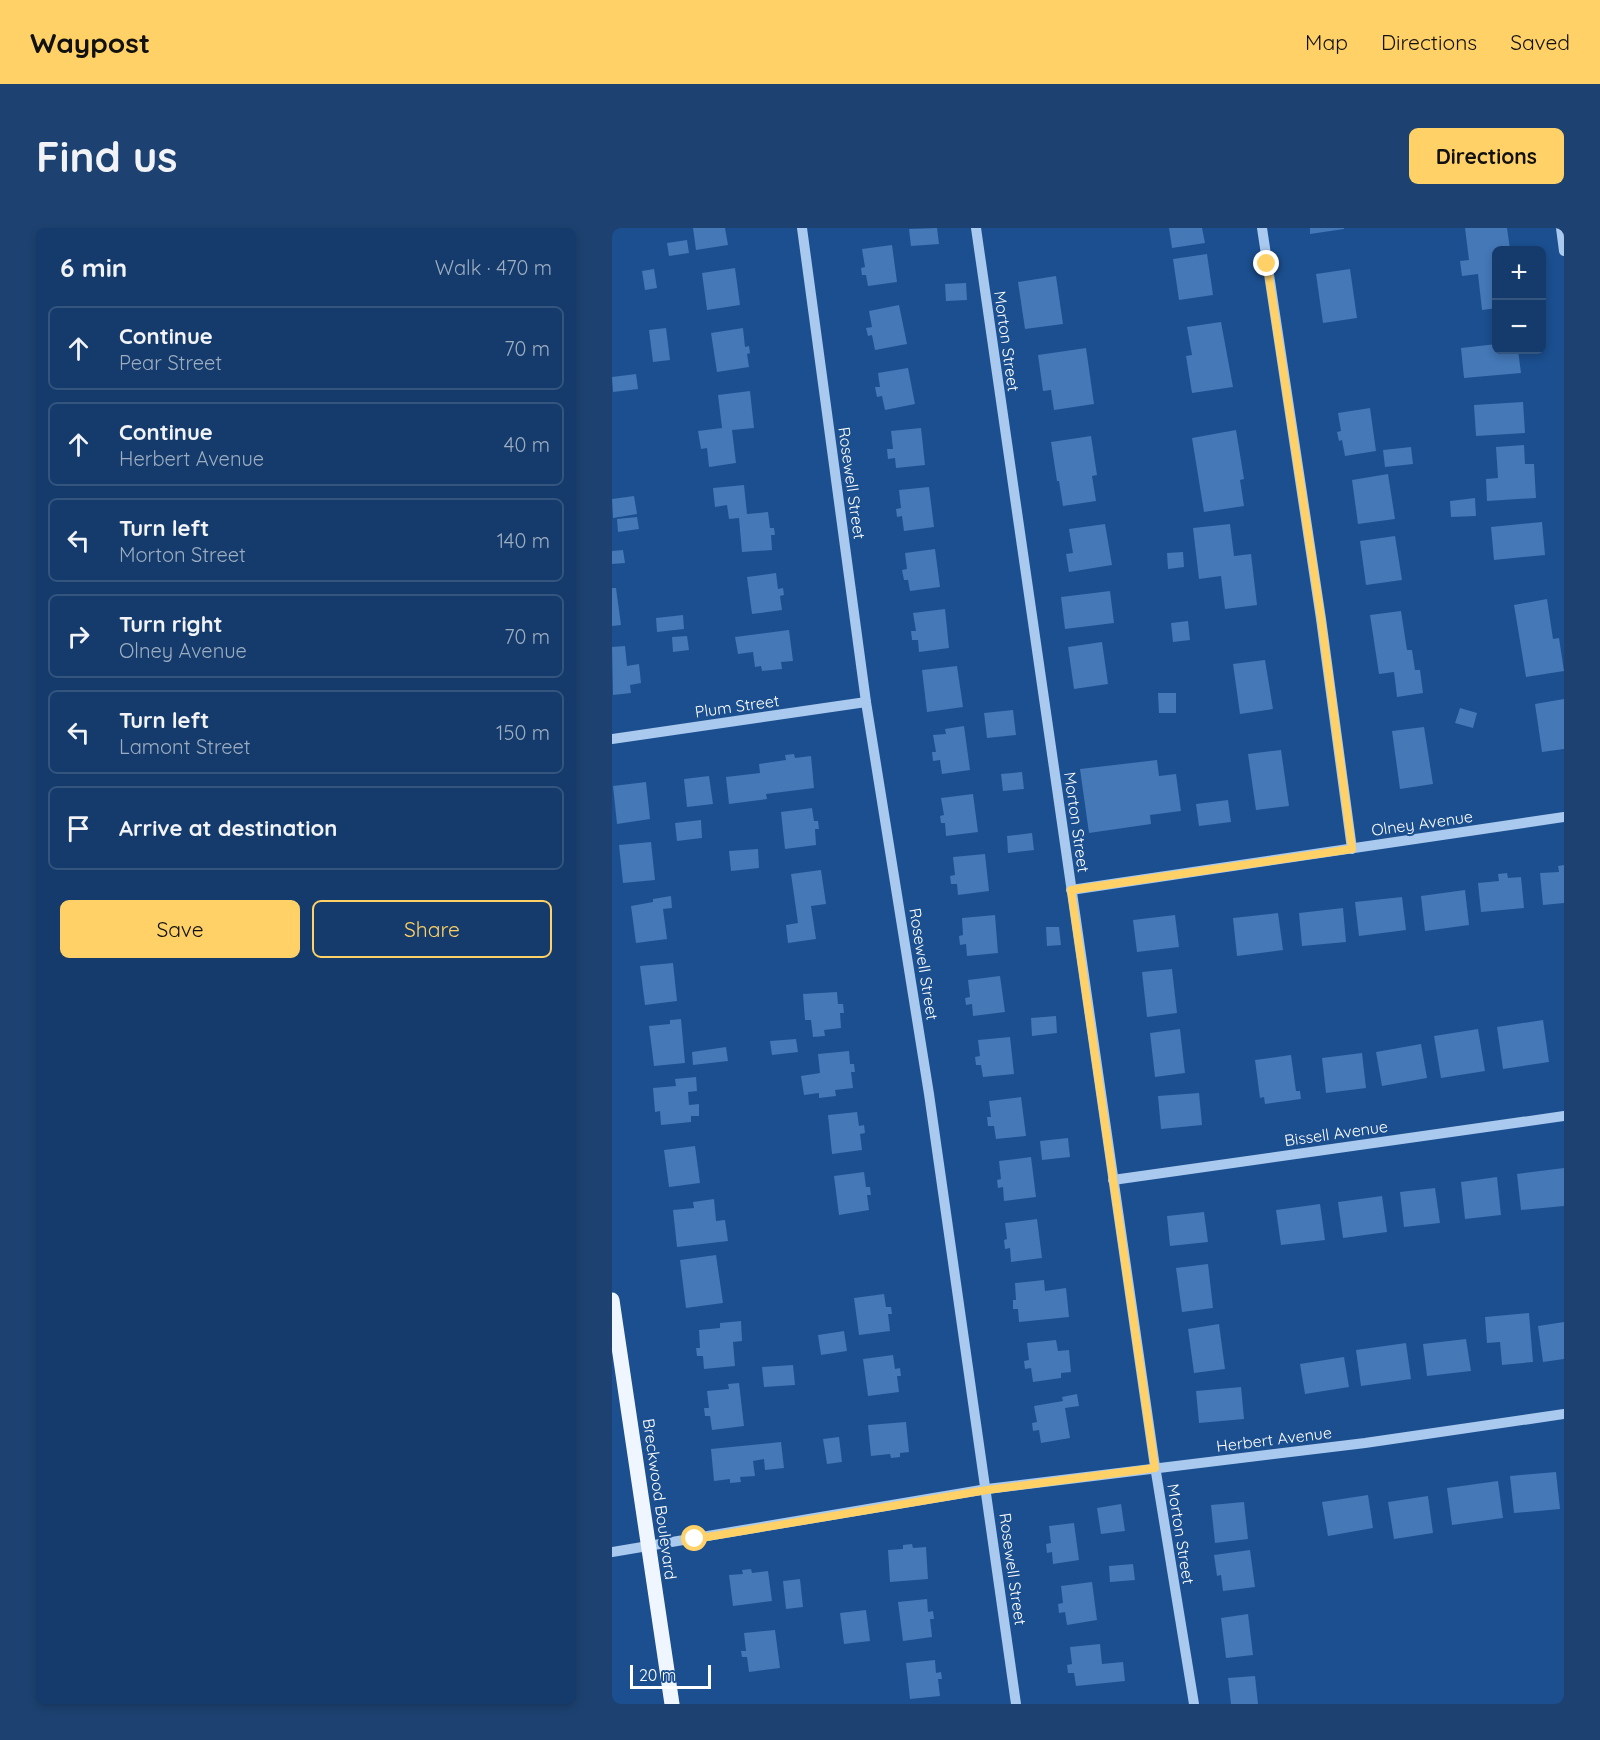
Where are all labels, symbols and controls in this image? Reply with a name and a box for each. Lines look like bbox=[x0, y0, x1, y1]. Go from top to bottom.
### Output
text: Waypost bbox=[30, 25, 150, 60]
text: Map bbox=[1305, 29, 1348, 55]
text: Directions bbox=[1381, 29, 1477, 55]
text: Saved bbox=[1510, 29, 1570, 55]
button: Directions bbox=[1409, 128, 1564, 184]
text: Find us bbox=[36, 130, 178, 183]
map controls bbox=[1492, 246, 1546, 354]
button: + bbox=[1492, 246, 1546, 300]
route end bbox=[1253, 250, 1279, 276]
text: 6 min bbox=[60, 251, 127, 284]
text: Walk · 470 m bbox=[435, 255, 552, 280]
street label: Morton Street bbox=[990, 289, 1024, 393]
button: − bbox=[1492, 300, 1546, 354]
text: Continue bbox=[119, 322, 213, 350]
icon: ahead bbox=[62, 332, 95, 365]
text: 70 m bbox=[504, 336, 550, 361]
text: Pear Street bbox=[119, 350, 222, 375]
text: Continue bbox=[119, 418, 213, 446]
street label: Rosewell Street bbox=[834, 425, 870, 541]
icon: ahead bbox=[62, 428, 95, 461]
text: 40 m bbox=[504, 432, 550, 457]
text: Herbert Avenue bbox=[119, 446, 264, 471]
text: Turn left bbox=[119, 514, 209, 542]
icon: left bbox=[62, 524, 95, 557]
text: 140 m bbox=[497, 528, 550, 553]
text: Morton Street bbox=[119, 542, 246, 567]
text: Turn right bbox=[119, 610, 223, 638]
icon: right bbox=[62, 620, 95, 653]
text: 70 m bbox=[504, 624, 550, 649]
text: Olney Avenue bbox=[119, 638, 247, 663]
street label: Plum Street bbox=[694, 690, 780, 722]
text: Turn left bbox=[119, 706, 209, 734]
icon: left bbox=[62, 716, 95, 749]
text: 150 m bbox=[496, 720, 550, 745]
text: Lamont Street bbox=[119, 734, 251, 759]
street label: Morton Street bbox=[1060, 770, 1094, 874]
street label: Olney Avenue bbox=[1370, 806, 1474, 840]
icon: arrive bbox=[62, 812, 95, 845]
text: Arrive at destination bbox=[119, 814, 337, 842]
button: Save bbox=[60, 900, 300, 958]
button: Share bbox=[312, 900, 552, 958]
street label: Rosewell Street bbox=[905, 906, 943, 1022]
street label: Bissell Avenue bbox=[1283, 1116, 1389, 1150]
street label: Breckwood Boulevard bbox=[639, 1417, 681, 1581]
street label: Herbert Avenue bbox=[1215, 1422, 1333, 1456]
street label: Morton Street bbox=[1163, 1482, 1199, 1586]
street label: Rosewell Street bbox=[995, 1511, 1031, 1627]
route start bbox=[681, 1525, 707, 1551]
scale bar bbox=[630, 1662, 711, 1690]
text: 20 m bbox=[639, 1665, 676, 1685]

